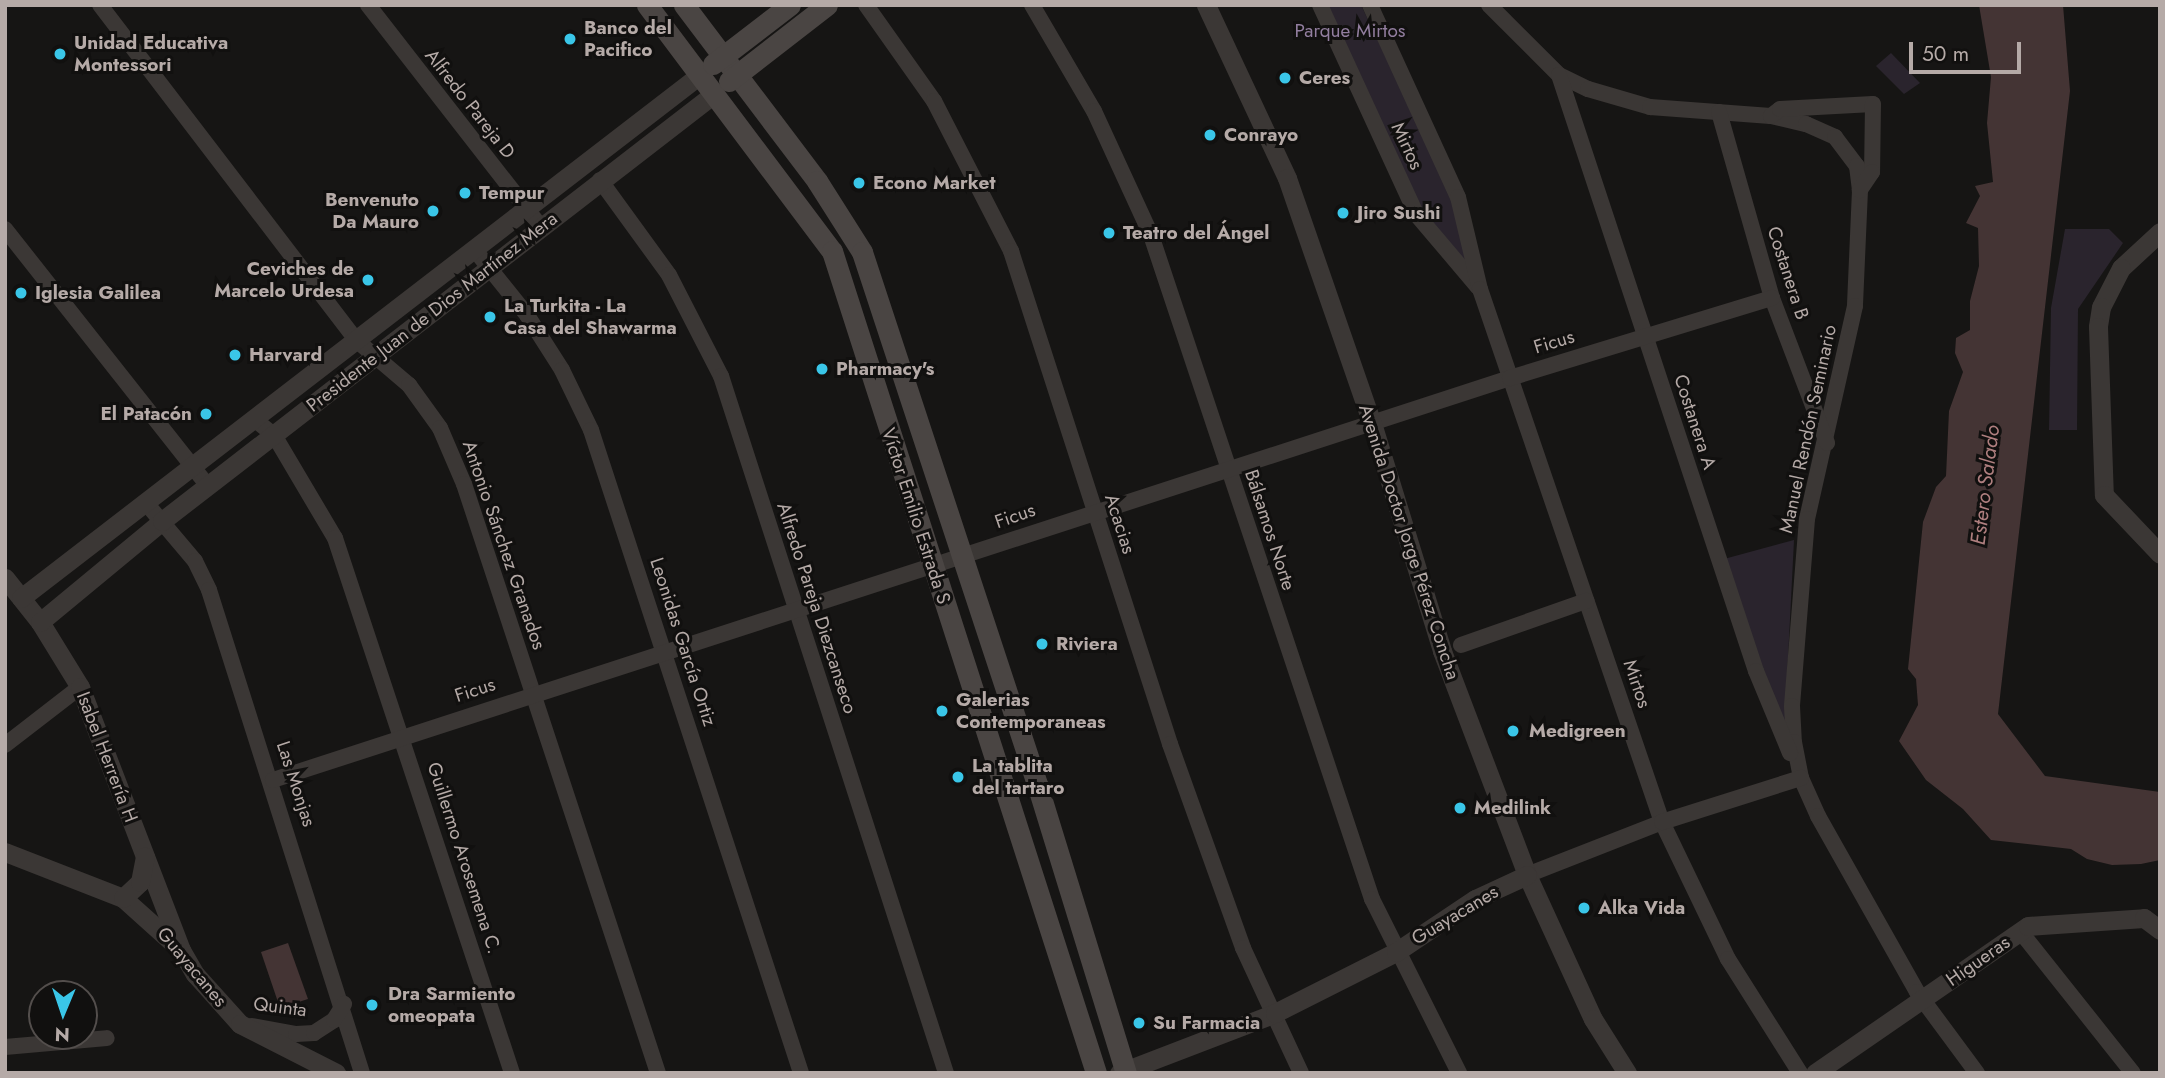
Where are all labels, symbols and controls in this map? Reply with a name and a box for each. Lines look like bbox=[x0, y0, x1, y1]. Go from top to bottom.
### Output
place label: Banco del Pacifico bbox=[584, 17, 672, 61]
park label: Parque Mirtos bbox=[1295, 20, 1405, 42]
scale bar bbox=[1913, 28, 2025, 72]
marker: Banco del Pacifico bbox=[562, 31, 578, 47]
place label: Unidad Educativa Montessori bbox=[74, 32, 228, 76]
text: 50 m bbox=[1922, 39, 1969, 69]
street label: Alfredo Pareja D bbox=[420, 45, 520, 163]
marker: Unidad Educativa Montessori bbox=[52, 46, 68, 62]
place label: Ceres bbox=[1299, 67, 1350, 89]
marker: Ceres bbox=[1277, 70, 1293, 86]
street label: Mirtos bbox=[1386, 119, 1428, 173]
place label: Conrayo bbox=[1224, 124, 1298, 146]
marker: Conrayo bbox=[1202, 127, 1218, 143]
place label: Econo Market bbox=[873, 172, 995, 194]
marker: Econo Market bbox=[851, 175, 867, 191]
place label: Tempur bbox=[479, 182, 545, 204]
marker: Tempur bbox=[457, 185, 473, 201]
place label: Benvenuto Da Mauro bbox=[325, 189, 419, 233]
place label: Jiro Sushi bbox=[1357, 202, 1440, 224]
marker: Benvenuto Da Mauro bbox=[425, 203, 441, 219]
marker: Jiro Sushi bbox=[1335, 205, 1351, 221]
street label: Presidente Juan de Dios Martínez Mera bbox=[302, 207, 562, 417]
place label: Teatro del Ángel bbox=[1123, 222, 1269, 244]
street label: Costanera B bbox=[1762, 224, 1814, 322]
marker: Teatro del Ángel bbox=[1101, 225, 1117, 241]
place label: Ceviches de Marcelo Urdesa bbox=[214, 258, 354, 302]
marker: Ceviches de Marcelo Urdesa bbox=[360, 272, 376, 288]
place label: Iglesia Galilea bbox=[35, 282, 161, 304]
marker: Iglesia Galilea bbox=[13, 285, 29, 301]
place label: La Turkita - La Casa del Shawarma bbox=[504, 295, 677, 339]
marker: La Turkita - La Casa del Shawarma bbox=[482, 309, 498, 325]
street label: Manuel Rendón Seminario bbox=[1775, 323, 1841, 535]
street label: Ficus bbox=[1531, 325, 1577, 359]
place label: Harvard bbox=[249, 344, 322, 366]
marker: Harvard bbox=[227, 347, 243, 363]
place label: Pharmacy's bbox=[836, 358, 934, 380]
marker: Pharmacy's bbox=[814, 361, 830, 377]
street label: Costanera A bbox=[1669, 372, 1721, 472]
street label: Avenida Doctor Jorge Pérez Concha bbox=[1354, 401, 1464, 683]
place label: El Patacón bbox=[100, 403, 192, 425]
marker: El Patacón bbox=[198, 406, 214, 422]
water label: Estero Salado bbox=[1965, 424, 2005, 546]
street label: Víctor Emilio Estrada S bbox=[877, 425, 955, 607]
street label: Antonio Sánchez Granados bbox=[458, 438, 550, 652]
street label: Bálsamos Norte bbox=[1240, 467, 1300, 593]
street label: Acacias bbox=[1100, 491, 1140, 557]
street label: Alfredo Pareja Diezcanseco bbox=[772, 499, 862, 717]
street label: Ficus bbox=[992, 499, 1038, 533]
street label: Leonidas García Ortiz bbox=[645, 555, 721, 729]
place label: Riviera bbox=[1056, 633, 1118, 655]
marker: Riviera bbox=[1034, 636, 1050, 652]
street label: Mirtos bbox=[1618, 657, 1656, 711]
street label: Ficus bbox=[452, 673, 498, 707]
street label: Isabel Herrería H bbox=[72, 689, 142, 825]
place label: Galerias Contemporaneas bbox=[956, 689, 1106, 733]
marker: Galerias Contemporaneas bbox=[934, 703, 950, 719]
place label: Medigreen bbox=[1529, 720, 1626, 742]
marker: Medigreen bbox=[1503, 721, 1523, 741]
street label: Las Monjas bbox=[272, 738, 320, 830]
place label: La tablita del tartaro bbox=[972, 755, 1065, 799]
street label: Guillermo Arosemena C. bbox=[422, 759, 506, 957]
marker: La tablita del tartaro bbox=[950, 769, 966, 785]
place label: Medilink bbox=[1474, 797, 1551, 819]
marker: Medilink bbox=[1452, 800, 1468, 816]
street label: Guayacanes bbox=[1408, 880, 1502, 950]
place label: Alka Vida bbox=[1598, 897, 1685, 919]
marker: Alka Vida bbox=[1576, 900, 1592, 916]
street label: Guayacanes bbox=[152, 923, 232, 1011]
street label: Higueras bbox=[1942, 931, 2014, 991]
north arrow bbox=[28, 980, 98, 1050]
place label: Dra Sarmiento omeopata bbox=[388, 983, 515, 1027]
street label: Quinta bbox=[252, 992, 308, 1022]
marker: Dra Sarmiento omeopata bbox=[362, 995, 382, 1015]
place label: Su Farmacia bbox=[1153, 1012, 1260, 1034]
marker: Su Farmacia bbox=[1131, 1015, 1147, 1031]
text: N bbox=[54, 1021, 70, 1048]

